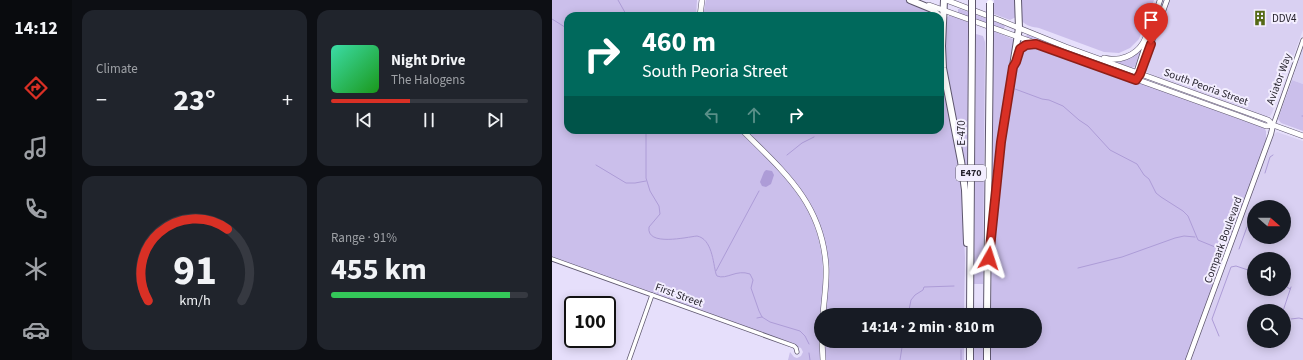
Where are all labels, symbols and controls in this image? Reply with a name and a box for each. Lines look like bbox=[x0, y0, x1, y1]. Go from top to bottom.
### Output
pin bbox=[1134, 3, 1168, 44]
icon: arrive bbox=[1140, 9, 1162, 31]
building icon: DDV4 bbox=[1251, 9, 1269, 27]
place label: DDV4 bbox=[1272, 11, 1297, 26]
text: 14:12 bbox=[14, 16, 58, 41]
text: 460 m bbox=[642, 22, 716, 62]
icon: right bbox=[576, 28, 628, 80]
text: Night Drive bbox=[391, 50, 466, 71]
street label: Aviator Way bbox=[1263, 51, 1295, 107]
text: South Peoria Street bbox=[642, 59, 788, 84]
text: Climate bbox=[96, 60, 138, 78]
street label: South Peoria Street bbox=[1162, 65, 1251, 109]
text: The Halogens bbox=[391, 71, 465, 89]
icon: directions bbox=[22, 74, 50, 102]
text: 23° bbox=[173, 79, 216, 122]
text: − bbox=[96, 84, 107, 116]
text: + bbox=[282, 84, 293, 116]
icon: left bbox=[701, 104, 723, 126]
icon: ahead bbox=[743, 104, 765, 126]
icon: right bbox=[785, 104, 807, 126]
icon: previous bbox=[353, 109, 375, 131]
icon: pause bbox=[418, 109, 440, 131]
icon: next bbox=[484, 109, 506, 131]
street label: E-470 bbox=[954, 120, 969, 146]
icon: music bbox=[22, 134, 50, 162]
road number: E470 bbox=[956, 165, 986, 181]
icon: phone bbox=[22, 195, 50, 223]
street label: Compark Boulevard bbox=[1200, 195, 1246, 285]
north arrow bbox=[1247, 200, 1291, 244]
map controls bbox=[1247, 200, 1291, 348]
text: Range · 91% bbox=[331, 229, 397, 247]
position arrow bbox=[968, 237, 1010, 279]
text: 91 bbox=[173, 241, 216, 301]
text: 455 km bbox=[331, 248, 427, 291]
button: sound bbox=[1247, 252, 1291, 296]
icon: climate bbox=[22, 255, 50, 283]
street label: First Street bbox=[653, 279, 705, 311]
text: km/h bbox=[179, 290, 210, 311]
speed limit sign: 100 bbox=[564, 296, 616, 348]
button: search bbox=[1247, 304, 1291, 348]
icon: car bbox=[22, 316, 50, 344]
text: 14:14 · 2 min · 810 m bbox=[861, 317, 995, 338]

